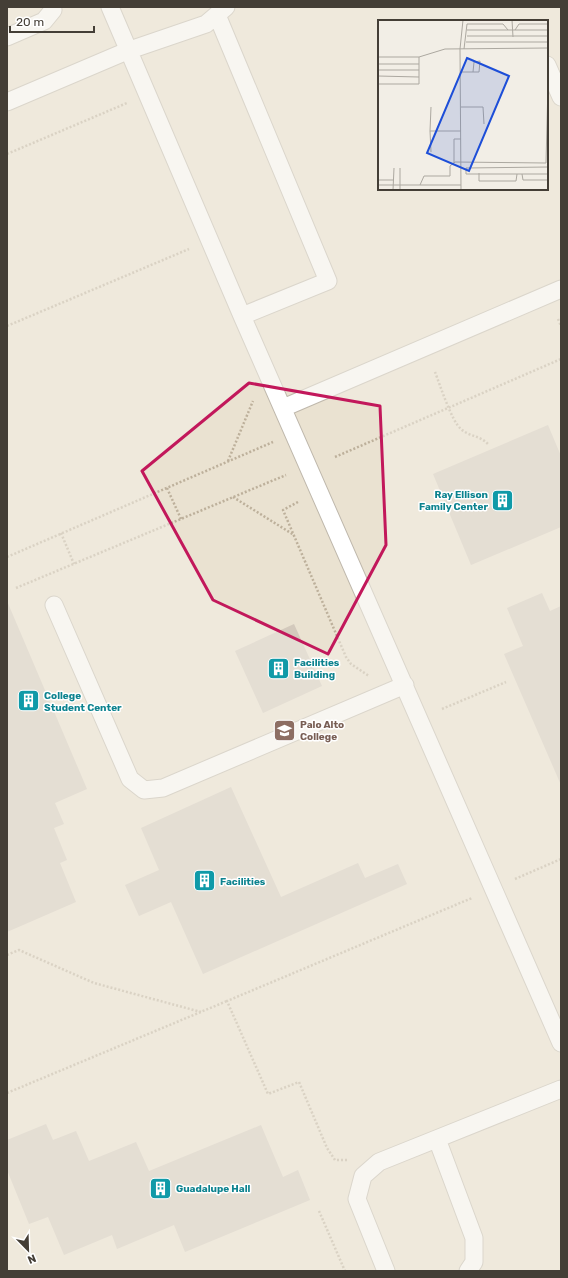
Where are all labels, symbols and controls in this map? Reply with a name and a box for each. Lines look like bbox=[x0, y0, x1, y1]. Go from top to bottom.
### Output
scale bar bbox=[10, 8, 94, 34]
text: 20 m bbox=[16, 15, 44, 29]
inset map bbox=[378, 20, 548, 190]
building icon: Ray Ellison Family Center bbox=[490, 487, 516, 513]
place label: Ray Ellison Family Center bbox=[419, 489, 488, 513]
building icon: Facilities Building bbox=[266, 655, 292, 681]
place label: Facilities Building bbox=[294, 657, 340, 681]
building icon: College Student Center bbox=[15, 688, 41, 714]
place label: College Student Center bbox=[44, 690, 122, 714]
school or university icon: Palo Alto College bbox=[271, 717, 297, 743]
place label: Palo Alto College bbox=[300, 719, 344, 743]
building icon: Facilities bbox=[191, 868, 217, 894]
place label: Facilities bbox=[220, 876, 266, 888]
building icon: Guadalupe Hall bbox=[147, 1175, 173, 1201]
place label: Guadalupe Hall bbox=[176, 1183, 251, 1195]
north arrow bbox=[8, 1230, 48, 1270]
text: N bbox=[25, 1251, 38, 1266]

